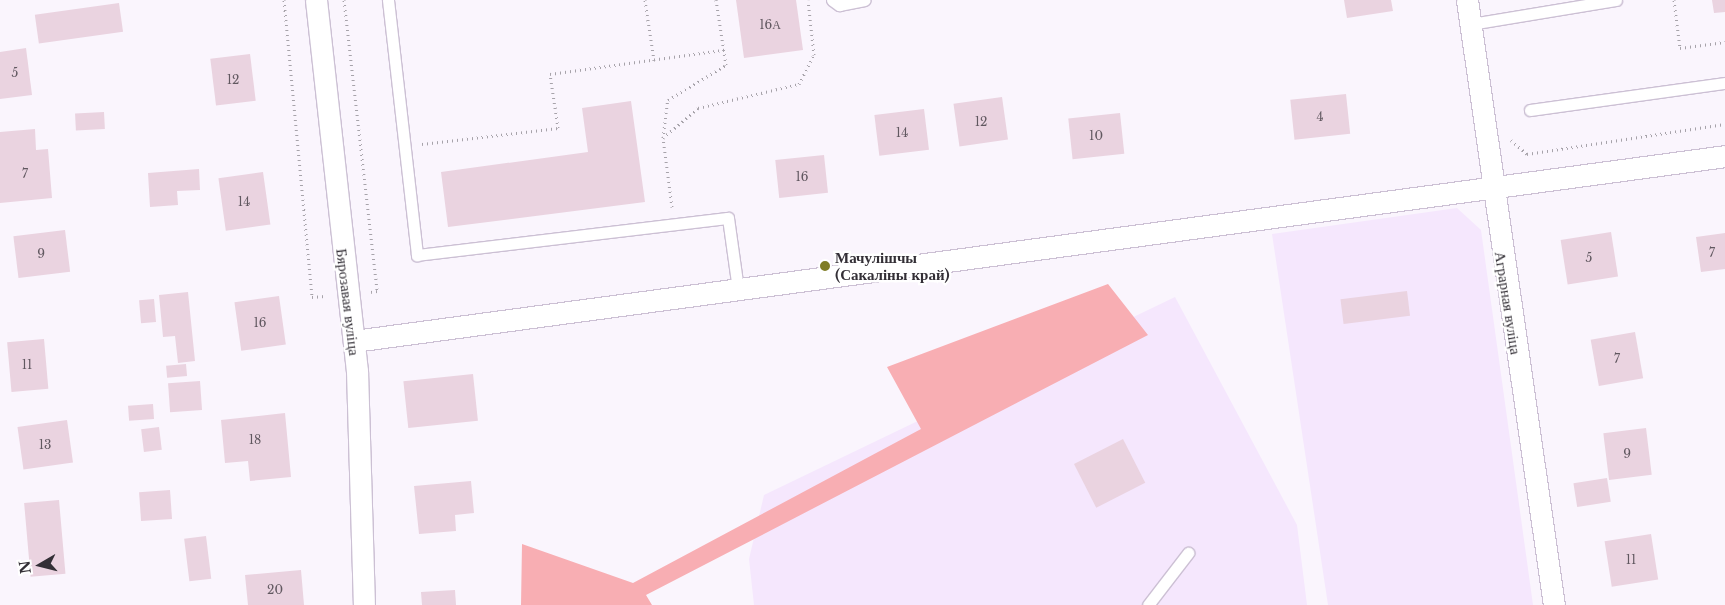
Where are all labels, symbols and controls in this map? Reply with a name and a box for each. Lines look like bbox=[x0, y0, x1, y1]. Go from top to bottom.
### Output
house number: 16А bbox=[759, 18, 781, 32]
house number: 5 bbox=[12, 66, 18, 80]
house number: 12 bbox=[227, 73, 239, 87]
house number: 4 bbox=[1316, 110, 1324, 124]
house number: 12 bbox=[975, 115, 987, 129]
house number: 14 bbox=[896, 126, 908, 140]
house number: 10 bbox=[1089, 129, 1103, 143]
house number: 7 bbox=[22, 167, 28, 181]
house number: 16 bbox=[795, 170, 809, 184]
house number: 14 bbox=[238, 195, 250, 209]
house number: 7 bbox=[1709, 246, 1715, 260]
house number: 9 bbox=[37, 247, 45, 261]
street label: Бярозавая вуліца bbox=[333, 248, 363, 356]
place label: Мачулішчы (Сакаліны край) bbox=[835, 248, 950, 283]
street label: Аграрная вуліца bbox=[1491, 250, 1525, 356]
house number: 5 bbox=[1586, 251, 1592, 265]
marker: Мачулішчы (Сакаліны край) bbox=[819, 260, 831, 272]
house number: 16 bbox=[253, 316, 267, 330]
house number: 7 bbox=[1614, 352, 1620, 366]
house number: 11 bbox=[22, 358, 32, 372]
house number: 18 bbox=[249, 433, 261, 447]
house number: 13 bbox=[39, 438, 51, 452]
house number: 9 bbox=[1623, 447, 1631, 461]
north arrow bbox=[15, 540, 65, 590]
house number: 11 bbox=[1626, 553, 1636, 567]
text: N bbox=[15, 559, 35, 575]
house number: 20 bbox=[267, 583, 283, 597]

